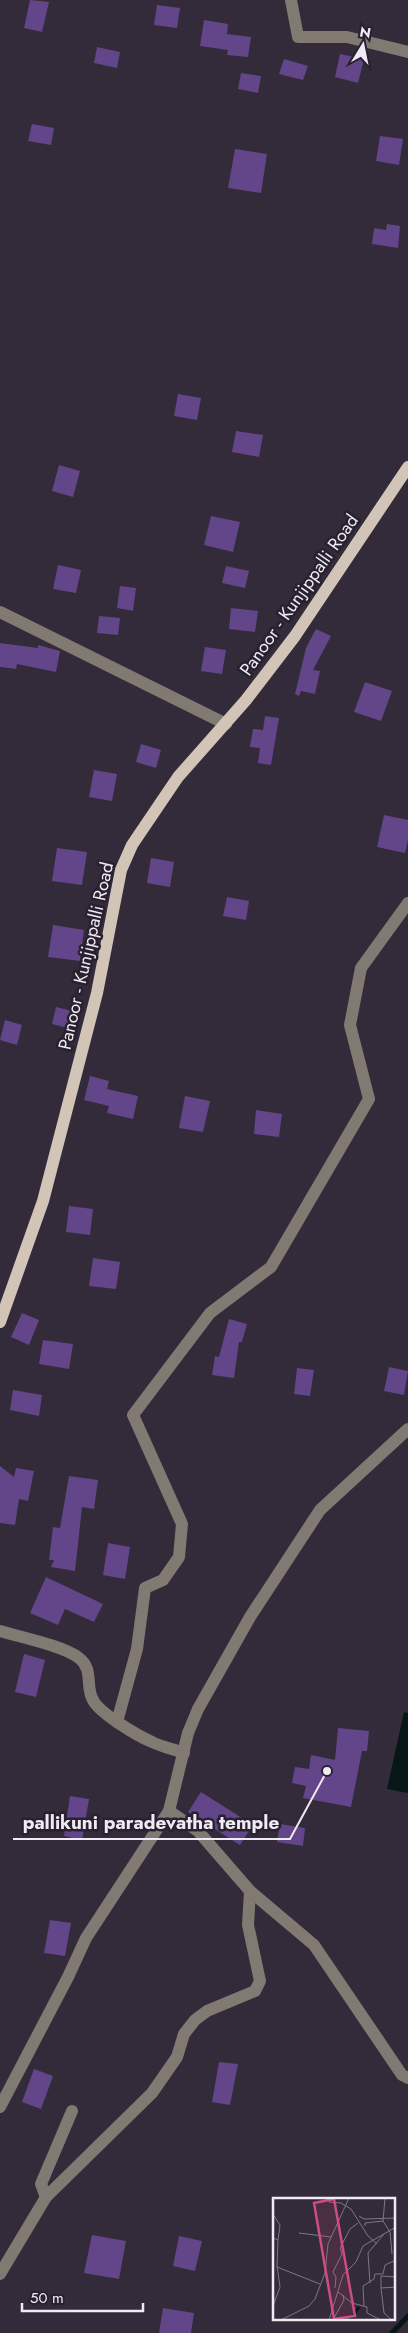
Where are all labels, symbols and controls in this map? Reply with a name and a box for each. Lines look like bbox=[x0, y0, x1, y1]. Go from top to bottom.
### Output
north arrow bbox=[338, 20, 388, 70]
text: N bbox=[358, 21, 372, 43]
street label: Panoor - Kunjippalli Road bbox=[233, 509, 365, 681]
street label: Panoor - Kunjippalli Road bbox=[52, 860, 120, 1052]
callout: pallikuni paradevatha temple bbox=[13, 1805, 290, 1839]
text: pallikuni paradevatha temple bbox=[23, 1809, 279, 1836]
inset map bbox=[273, 2198, 396, 2320]
scale bar bbox=[22, 2280, 144, 2312]
text: 50 m bbox=[30, 2287, 64, 2309]

